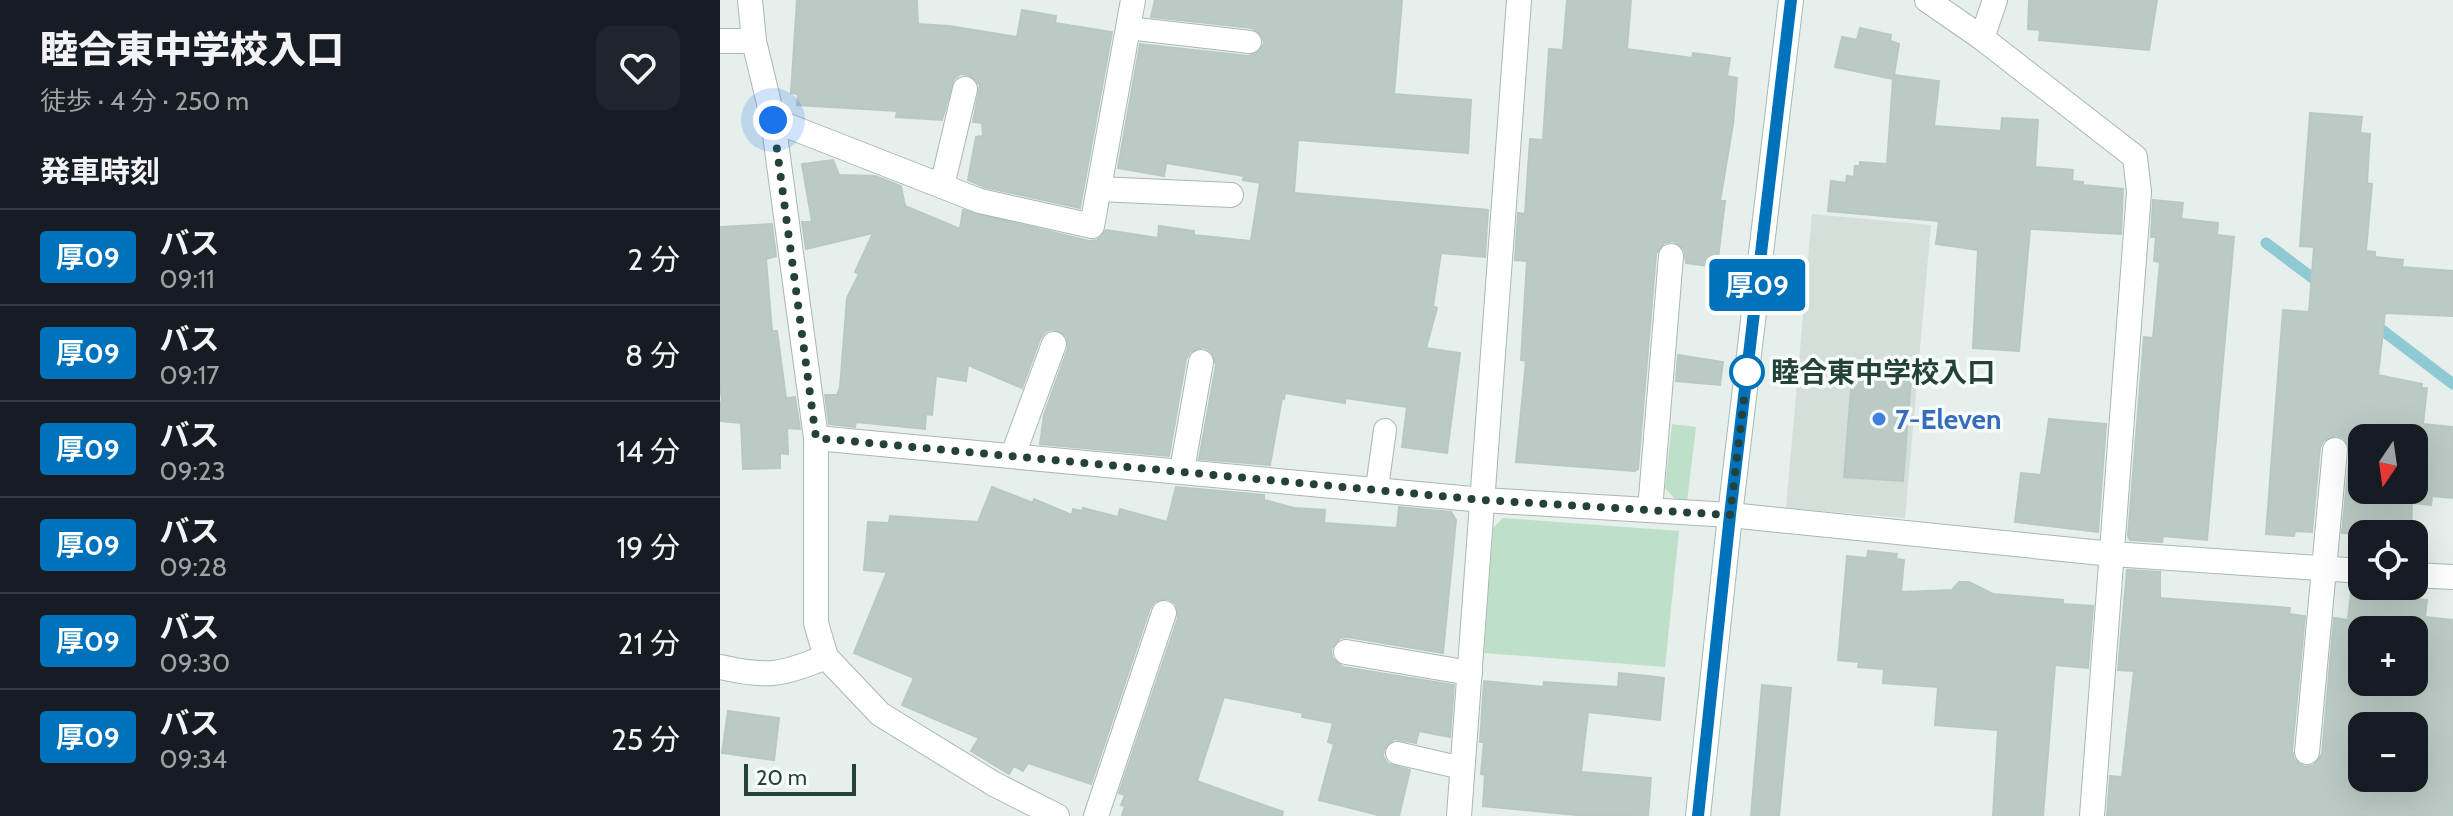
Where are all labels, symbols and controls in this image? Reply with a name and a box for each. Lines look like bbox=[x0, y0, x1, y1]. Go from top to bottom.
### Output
text: 睦合東中学校入口 bbox=[40, 26, 344, 73]
button: heart bbox=[596, 26, 680, 110]
text: 徒歩 · 4 分 · 250 m bbox=[40, 85, 249, 117]
your location bbox=[753, 100, 793, 140]
text: 発車時刻 bbox=[40, 153, 160, 190]
text: バス bbox=[160, 225, 220, 262]
text: 厚09 bbox=[56, 240, 120, 274]
text: 2 分 bbox=[628, 241, 680, 278]
line badge: 厚09 bbox=[1711, 259, 1803, 311]
text: 09:11 bbox=[160, 263, 215, 295]
text: 厚09 bbox=[1725, 268, 1789, 302]
text: バス bbox=[160, 321, 220, 358]
text: 厚09 bbox=[56, 336, 120, 370]
text: 8 分 bbox=[625, 337, 680, 374]
marker: 睦合東中学校入口 bbox=[1730, 355, 1764, 389]
place label: 睦合東中学校入口 bbox=[1771, 355, 1995, 389]
text: 09:17 bbox=[160, 359, 219, 391]
place label: 7-Eleven bbox=[1895, 402, 2001, 436]
marker: 7-Eleven bbox=[1870, 410, 1888, 428]
text: バス bbox=[160, 417, 220, 454]
north arrow bbox=[2348, 424, 2428, 504]
map controls bbox=[2348, 424, 2428, 792]
text: 厚09 bbox=[56, 432, 120, 466]
text: 14 分 bbox=[616, 433, 680, 470]
text: 09:23 bbox=[160, 455, 226, 487]
text: バス bbox=[160, 513, 220, 550]
button: locate bbox=[2348, 520, 2428, 600]
text: 厚09 bbox=[56, 528, 120, 562]
text: 19 分 bbox=[616, 529, 680, 566]
text: 09:28 bbox=[160, 551, 227, 583]
text: バス bbox=[160, 609, 220, 646]
button: + bbox=[2348, 616, 2428, 696]
text: 厚09 bbox=[56, 624, 120, 658]
text: 21 分 bbox=[618, 625, 680, 662]
text: 09:30 bbox=[160, 647, 230, 679]
text: バス bbox=[160, 705, 220, 742]
button: − bbox=[2348, 712, 2428, 792]
text: 厚09 bbox=[56, 720, 120, 754]
text: 25 分 bbox=[611, 721, 680, 758]
text: 09:34 bbox=[160, 743, 227, 775]
scale bar bbox=[744, 760, 856, 796]
text: 20 m bbox=[756, 764, 807, 791]

